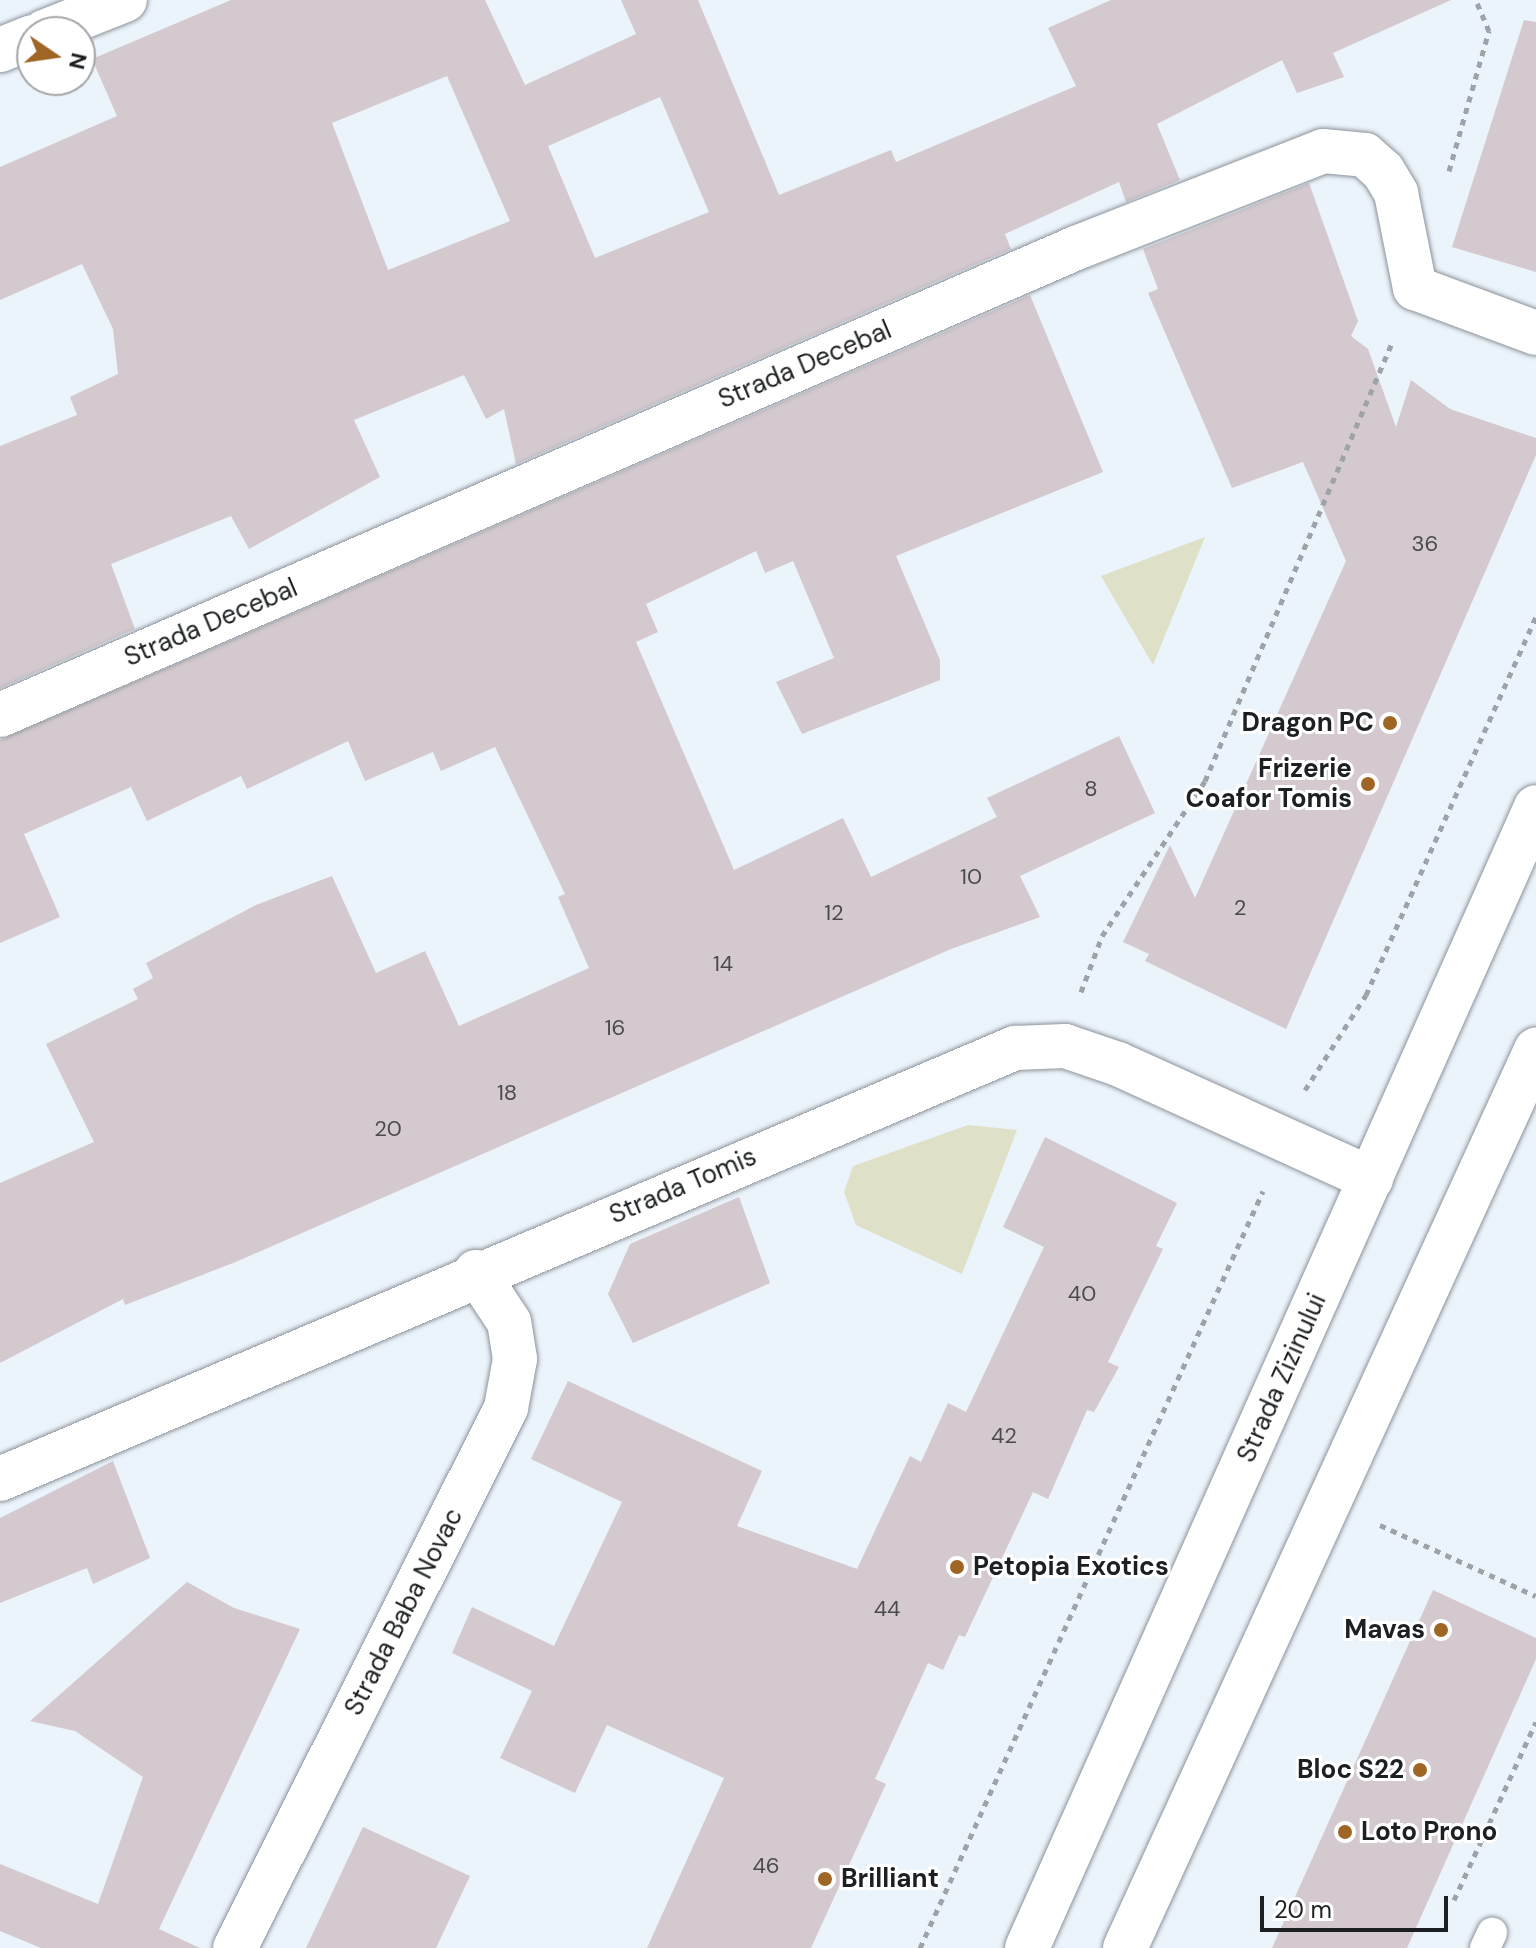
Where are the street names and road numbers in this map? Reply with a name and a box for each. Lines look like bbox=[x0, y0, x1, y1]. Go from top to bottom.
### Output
street label: Strada Decebal bbox=[714, 315, 896, 415]
street label: Strada Decebal bbox=[120, 573, 302, 673]
street label: Strada Tomis bbox=[605, 1141, 761, 1231]
street label: Strada Zizinului bbox=[1231, 1289, 1333, 1467]
street label: Strada Baba Novac bbox=[338, 1503, 470, 1721]

